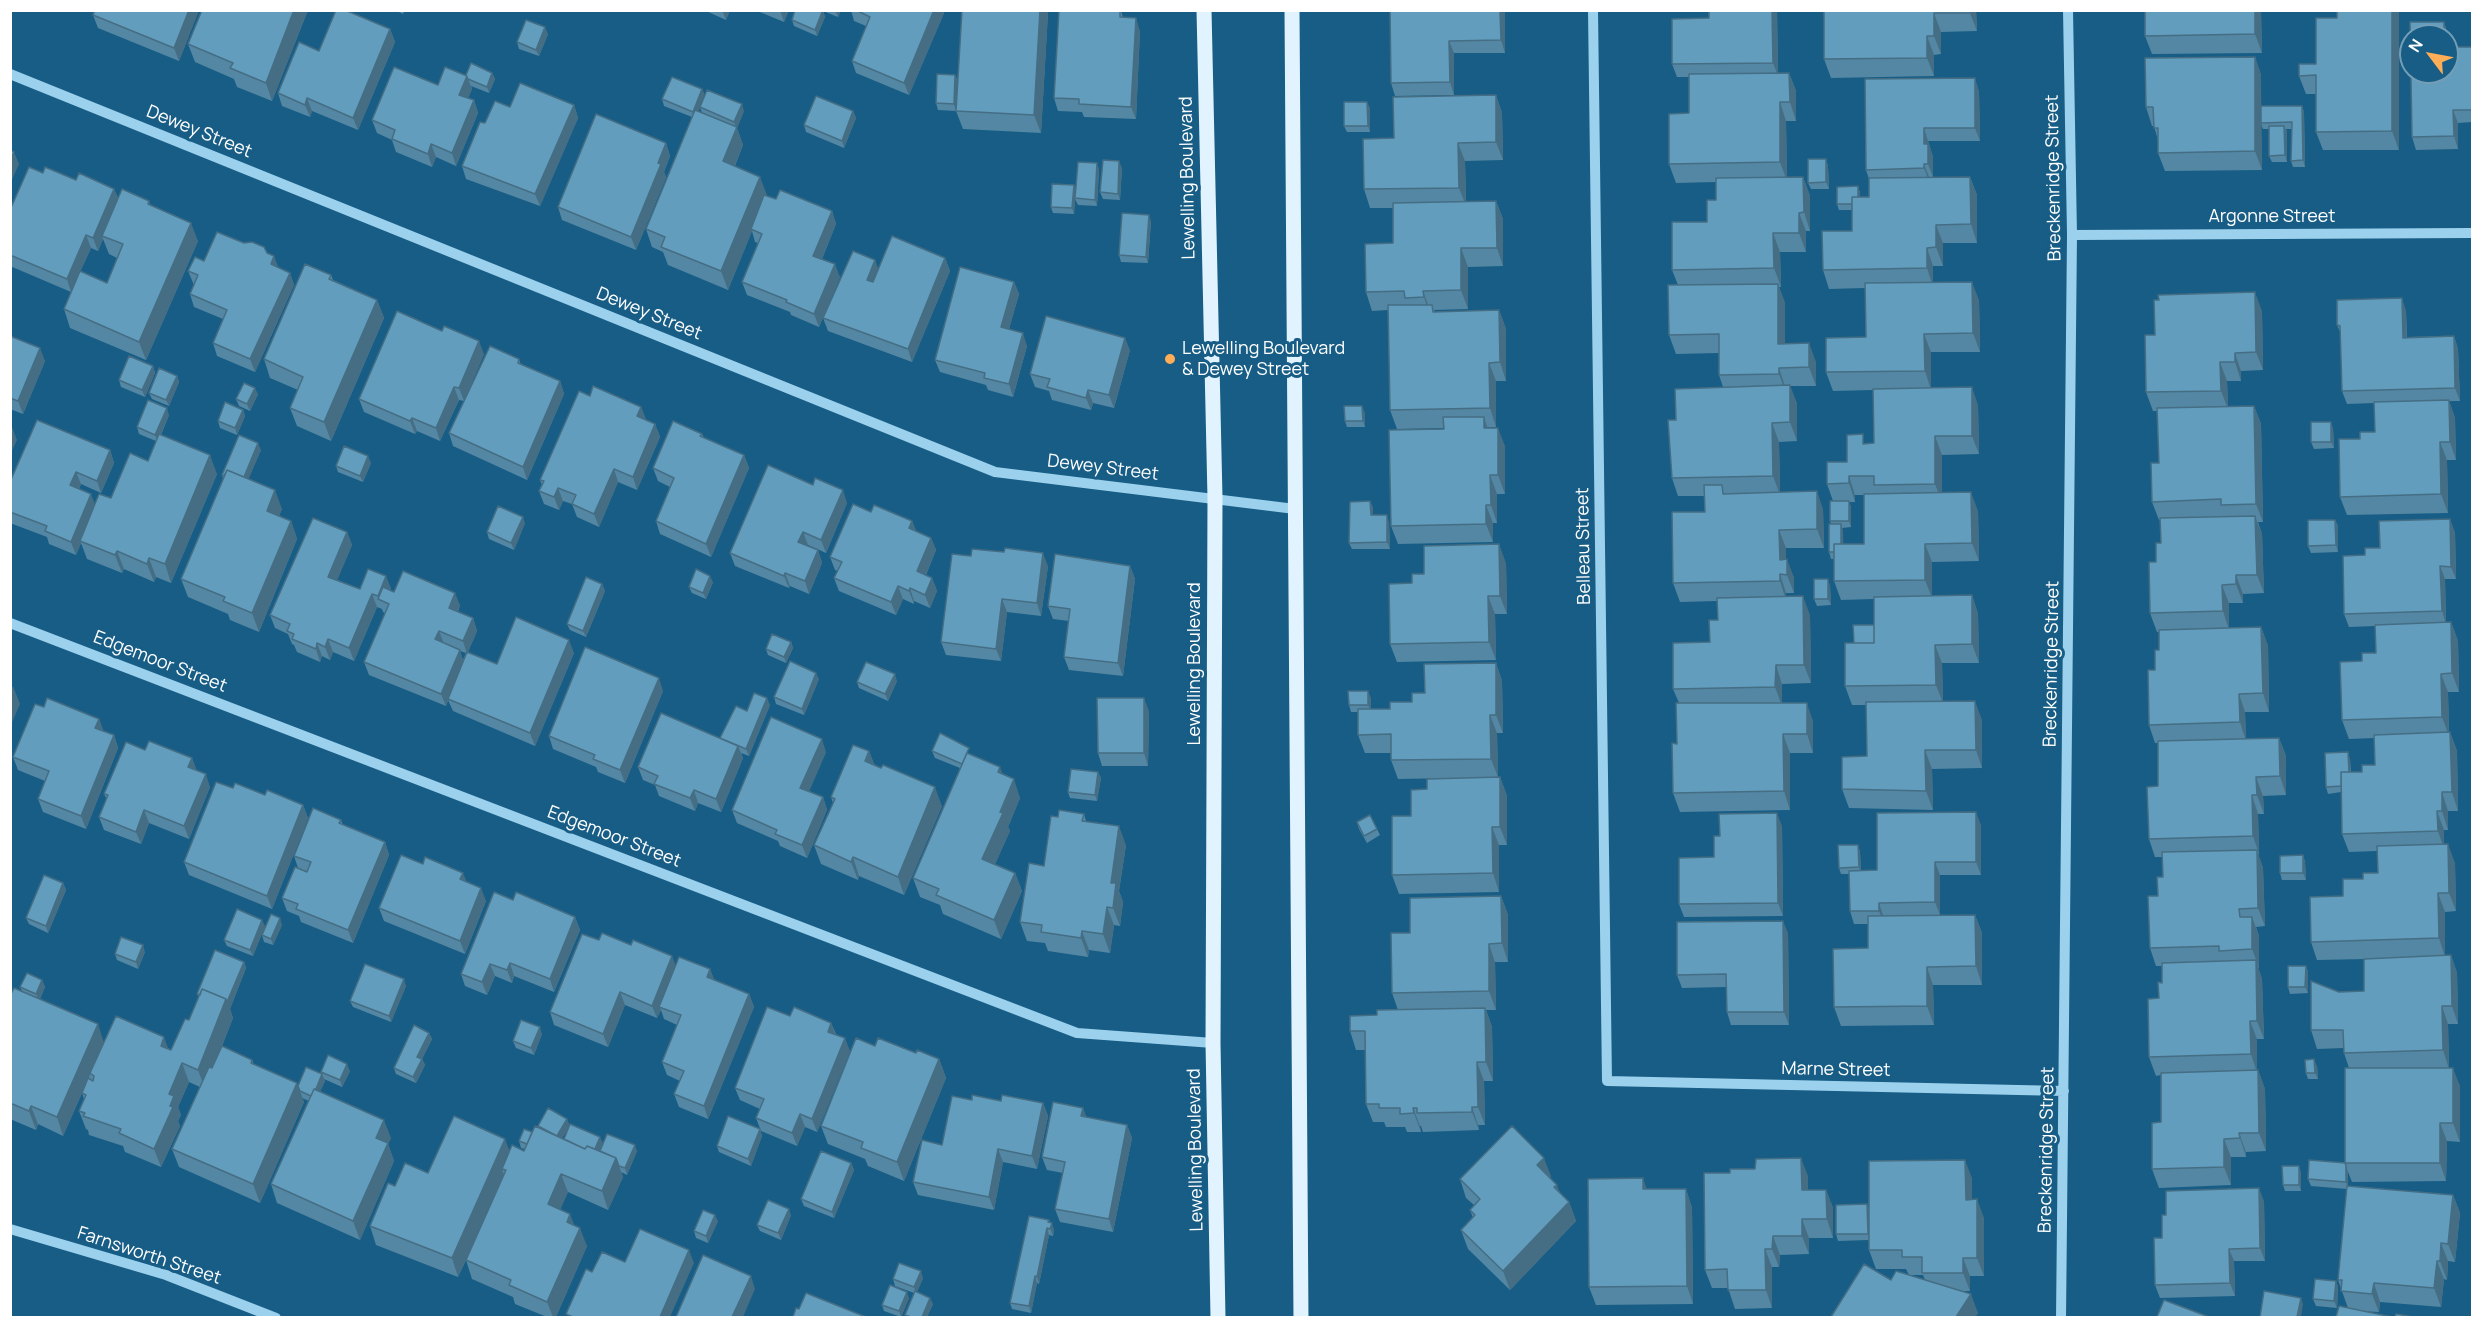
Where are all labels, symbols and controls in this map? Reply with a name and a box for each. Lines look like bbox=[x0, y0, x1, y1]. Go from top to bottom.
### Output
north arrow bbox=[2399, 24, 2459, 84]
text: N bbox=[2403, 35, 2428, 56]
street label: Breckenridge Street bbox=[2042, 95, 2066, 261]
street label: Lewelling Boulevard bbox=[1176, 96, 1200, 260]
street label: Dewey Street bbox=[143, 101, 255, 163]
street label: Argonne Street bbox=[2208, 206, 2336, 228]
street label: Dewey Street bbox=[593, 283, 705, 345]
place label: Lewelling Boulevard & Dewey Street bbox=[1182, 338, 1345, 380]
marker: Lewelling Boulevard & Dewey Street bbox=[1163, 352, 1177, 366]
street label: Dewey Street bbox=[1046, 450, 1160, 486]
street label: Belleau Street bbox=[1572, 487, 1596, 605]
street label: Breckenridge Street bbox=[2040, 581, 2064, 747]
street label: Lewelling Boulevard bbox=[1184, 582, 1206, 746]
street label: Edgemoor Street bbox=[90, 627, 230, 697]
street label: Edgemoor Street bbox=[544, 802, 684, 872]
street label: Marne Street bbox=[1781, 1058, 1891, 1082]
street label: Breckenridge Street bbox=[2035, 1067, 2059, 1233]
street label: Lewelling Boulevard bbox=[1184, 1068, 1208, 1232]
street label: Farnsworth Street bbox=[74, 1223, 224, 1289]

